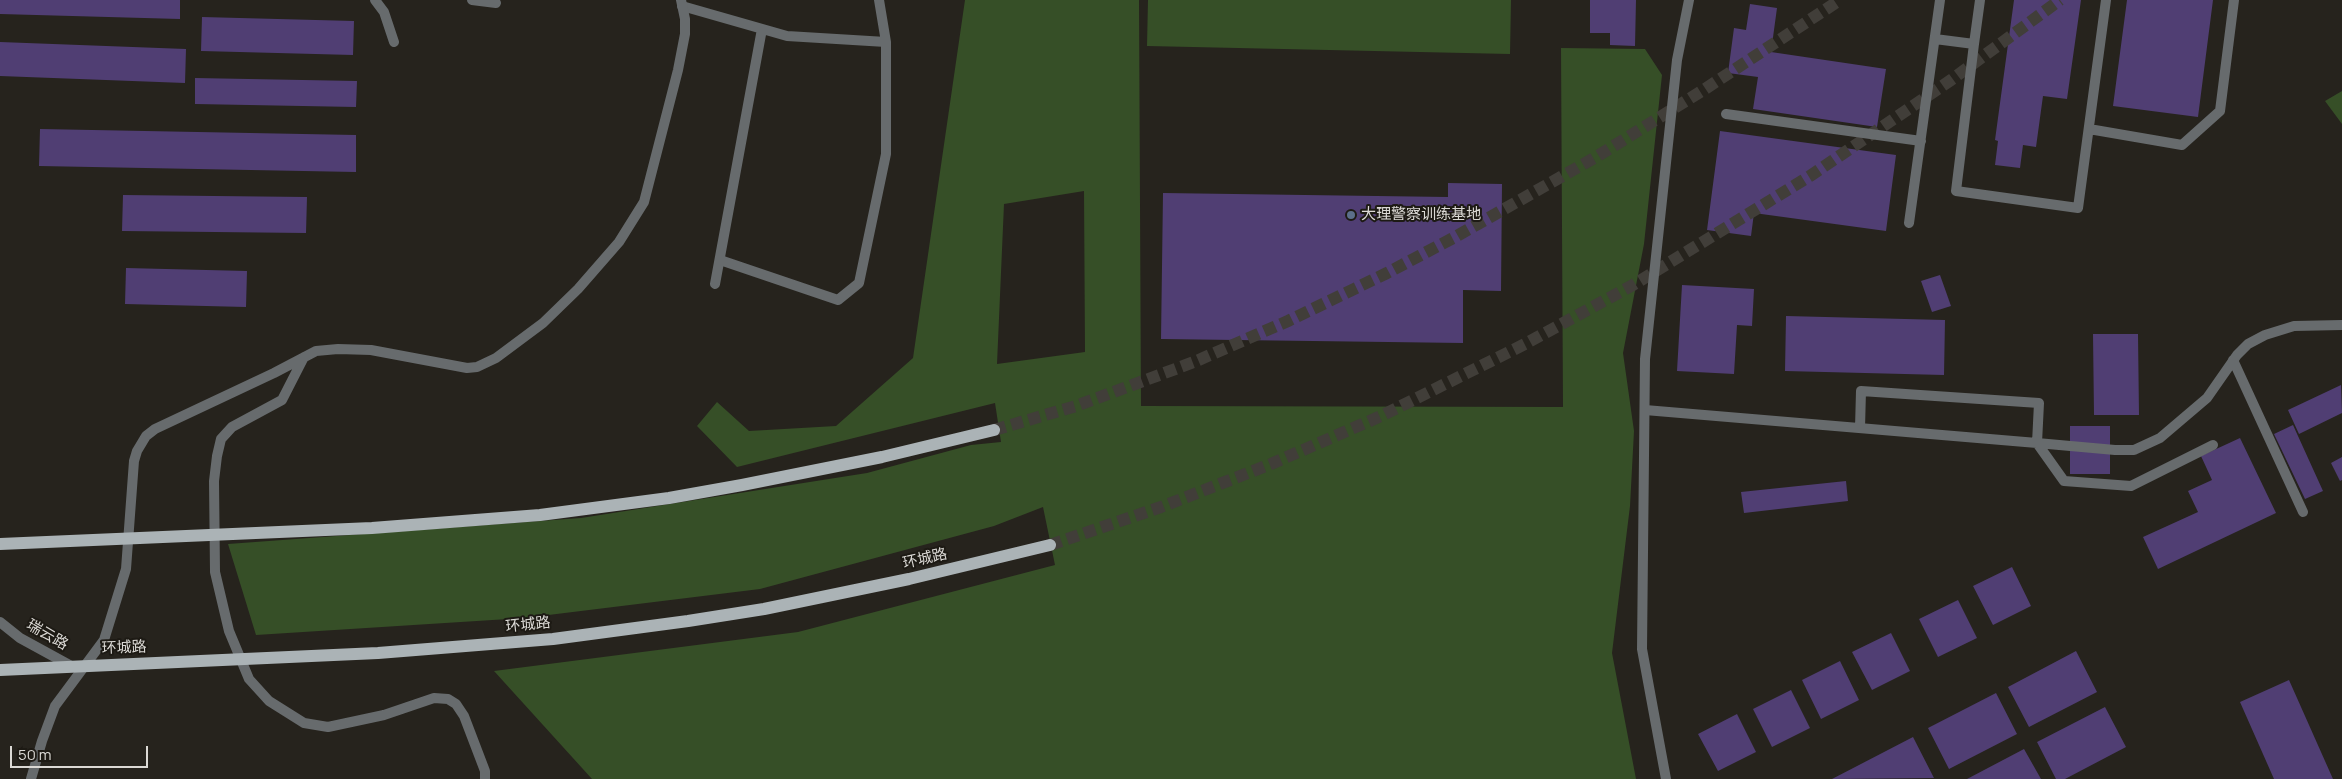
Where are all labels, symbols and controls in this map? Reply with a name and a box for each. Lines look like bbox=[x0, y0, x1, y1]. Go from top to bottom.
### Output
place label: 大理警察训练基地 bbox=[1361, 206, 1481, 224]
marker: 大理警察训练基地 bbox=[1345, 209, 1357, 221]
street label: 环城路 bbox=[901, 545, 949, 573]
street label: 环城路 bbox=[505, 614, 551, 636]
street label: 瑞云路 bbox=[23, 616, 71, 654]
street label: 环城路 bbox=[101, 638, 147, 658]
scale bar bbox=[12, 736, 150, 768]
text: 50 m bbox=[18, 744, 52, 765]

